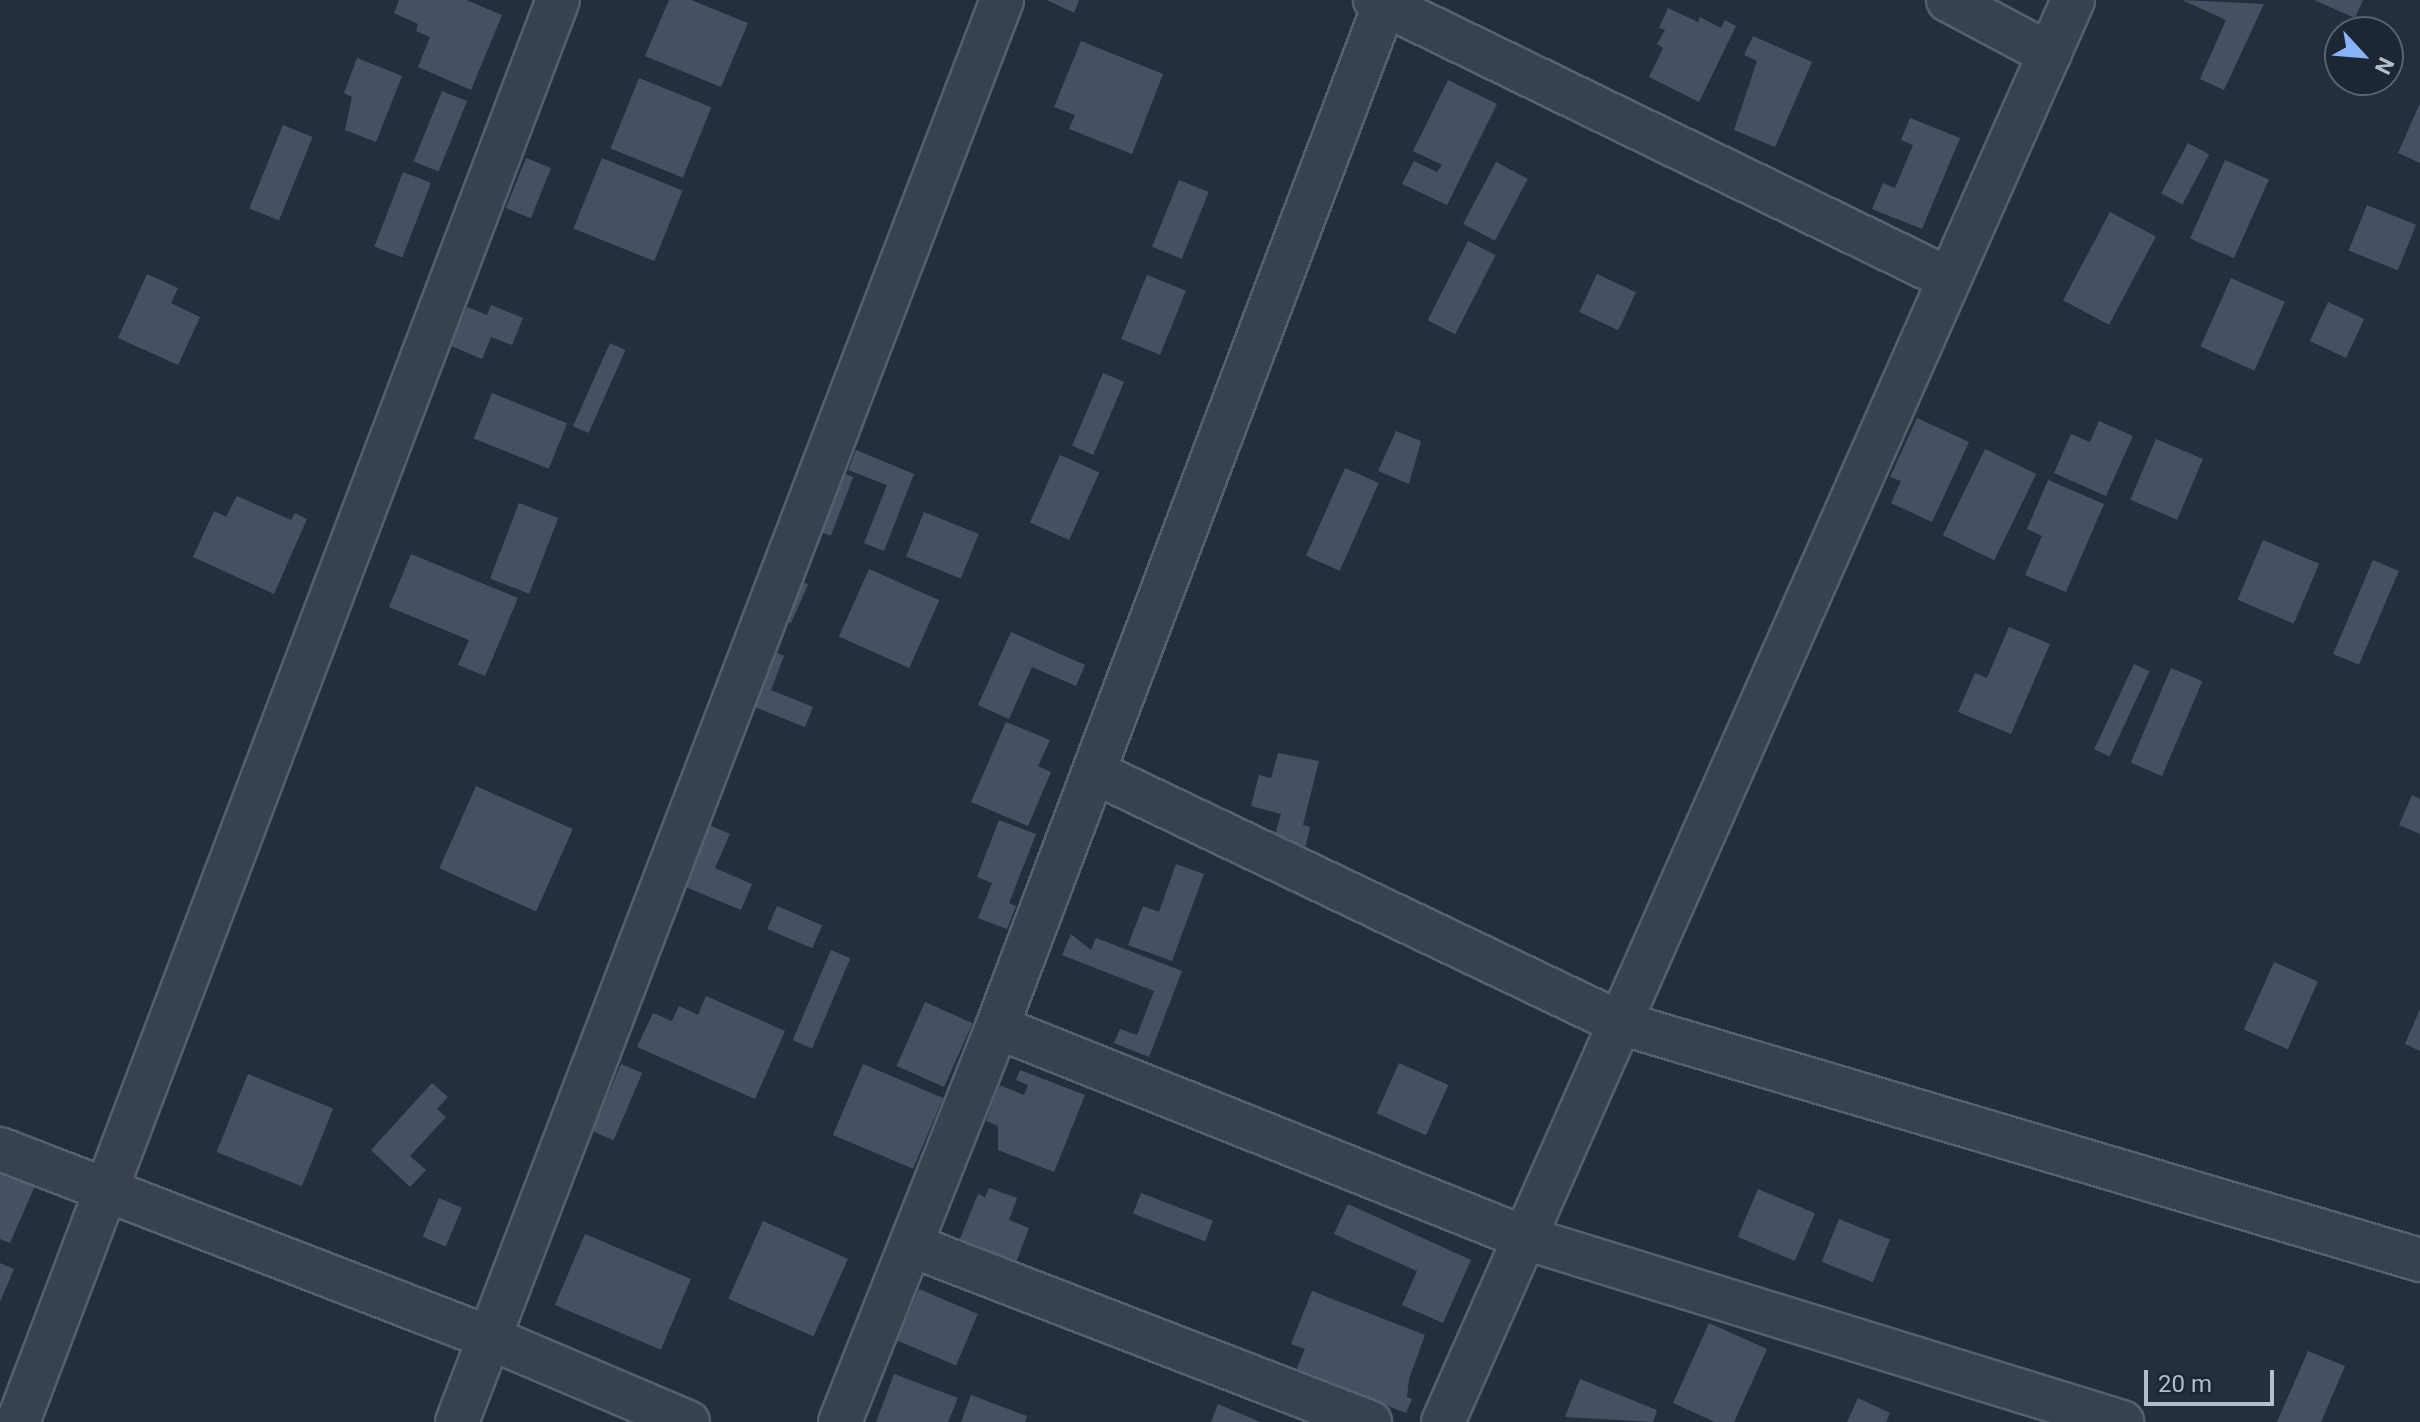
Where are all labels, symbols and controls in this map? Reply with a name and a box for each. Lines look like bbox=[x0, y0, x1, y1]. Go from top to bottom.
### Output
north arrow bbox=[2324, 16, 2404, 96]
text: N bbox=[2370, 53, 2399, 78]
scale bar bbox=[2148, 1354, 2278, 1404]
text: 20 m bbox=[2158, 1370, 2212, 1398]

